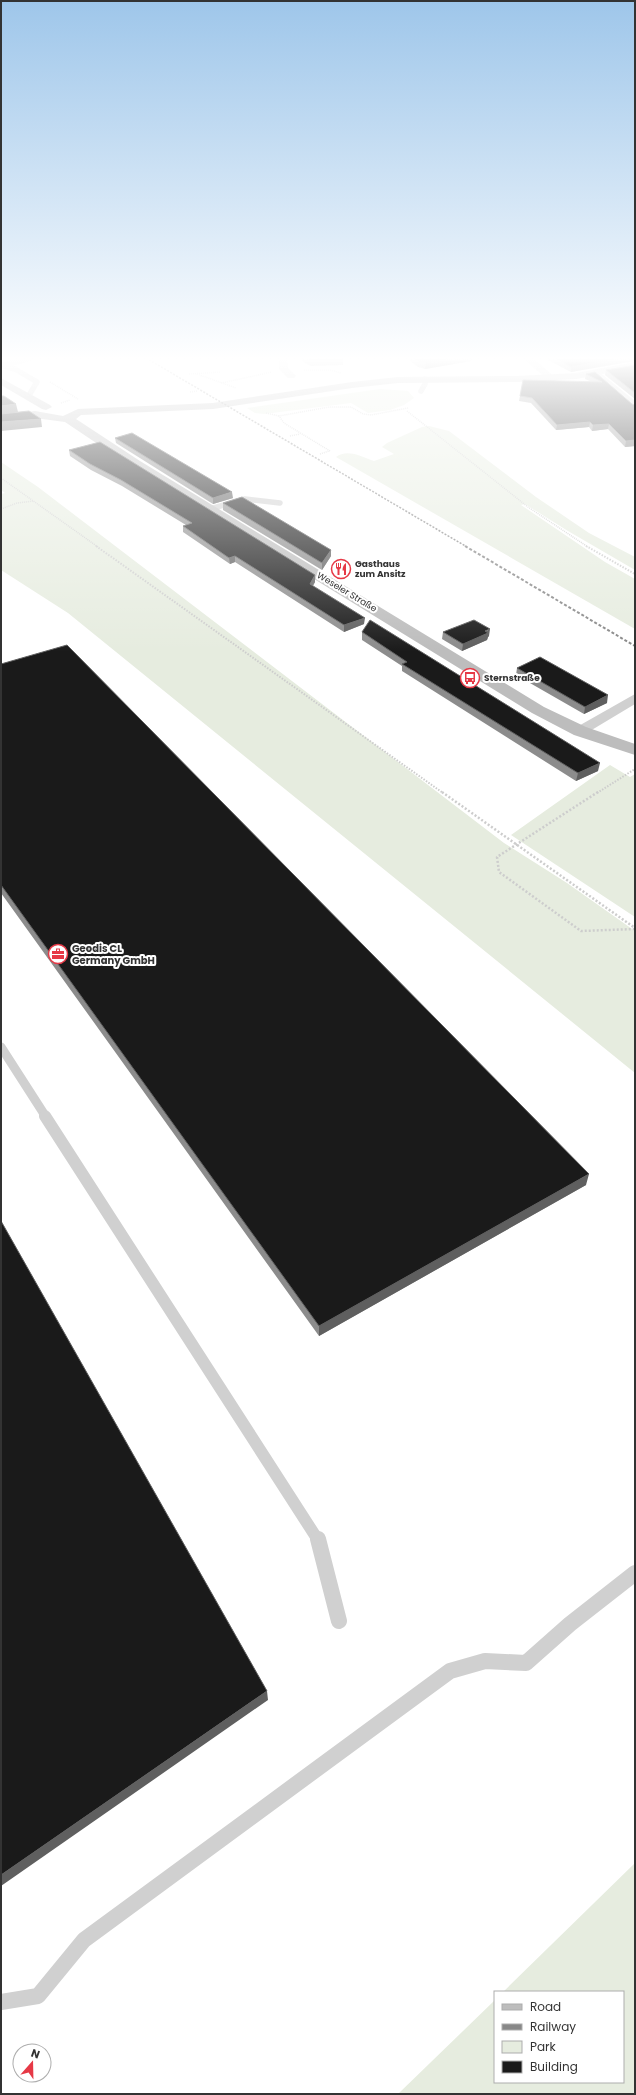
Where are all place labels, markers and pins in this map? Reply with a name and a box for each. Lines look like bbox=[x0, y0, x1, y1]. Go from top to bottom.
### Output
restaurant icon: Gasthaus zum Ansitz bbox=[330, 558, 352, 580]
place label: Gasthaus zum Ansitz bbox=[355, 558, 406, 580]
bus stop icon: Sternstraße bbox=[459, 667, 481, 689]
place label: Sternstraße bbox=[484, 672, 540, 684]
place label: Geodis CL Germany GmbH bbox=[72, 941, 155, 968]
office icon: Geodis CL Germany GmbH bbox=[47, 943, 69, 965]

